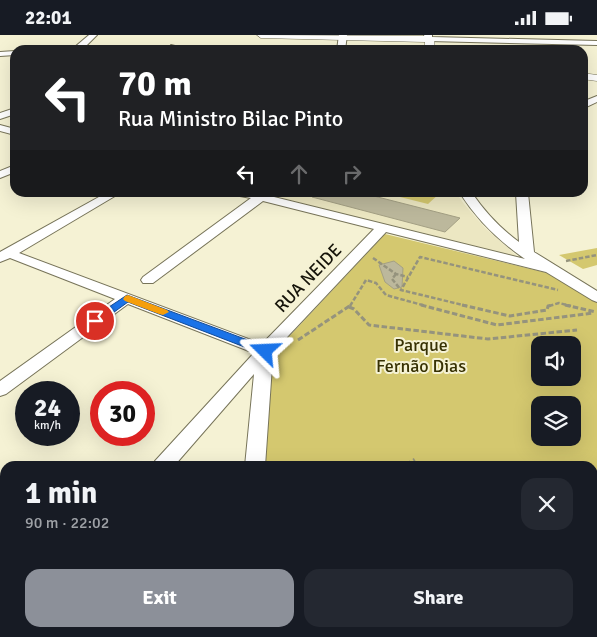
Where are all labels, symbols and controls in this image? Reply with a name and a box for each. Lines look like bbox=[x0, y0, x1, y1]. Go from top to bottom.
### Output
text: 22:01 bbox=[25, 6, 72, 30]
text: 70 m bbox=[118, 62, 192, 105]
icon: left bbox=[35, 65, 100, 130]
text: Rua Ministro Bilac Pinto bbox=[118, 105, 343, 132]
icon: left bbox=[232, 160, 260, 188]
icon: ahead bbox=[285, 160, 313, 188]
icon: right bbox=[338, 160, 366, 188]
street label: RUA NEIDE bbox=[270, 239, 346, 317]
pin bbox=[74, 300, 116, 342]
icon: arrive bbox=[81, 307, 109, 335]
position arrow bbox=[238, 324, 290, 376]
park label: Parque Fernão Dias bbox=[376, 334, 466, 377]
map controls bbox=[531, 336, 581, 446]
button: sound bbox=[531, 336, 581, 386]
speed limit sign: 30 bbox=[90, 381, 155, 446]
text: 24 bbox=[34, 392, 61, 423]
button: layers bbox=[531, 396, 581, 446]
text: km/h bbox=[34, 418, 61, 433]
text: 1 min bbox=[25, 475, 97, 512]
button: close bbox=[521, 478, 573, 530]
text: 90 m · 22:02 bbox=[25, 513, 109, 533]
button: Exit bbox=[25, 569, 294, 627]
button: Share bbox=[304, 569, 573, 627]

